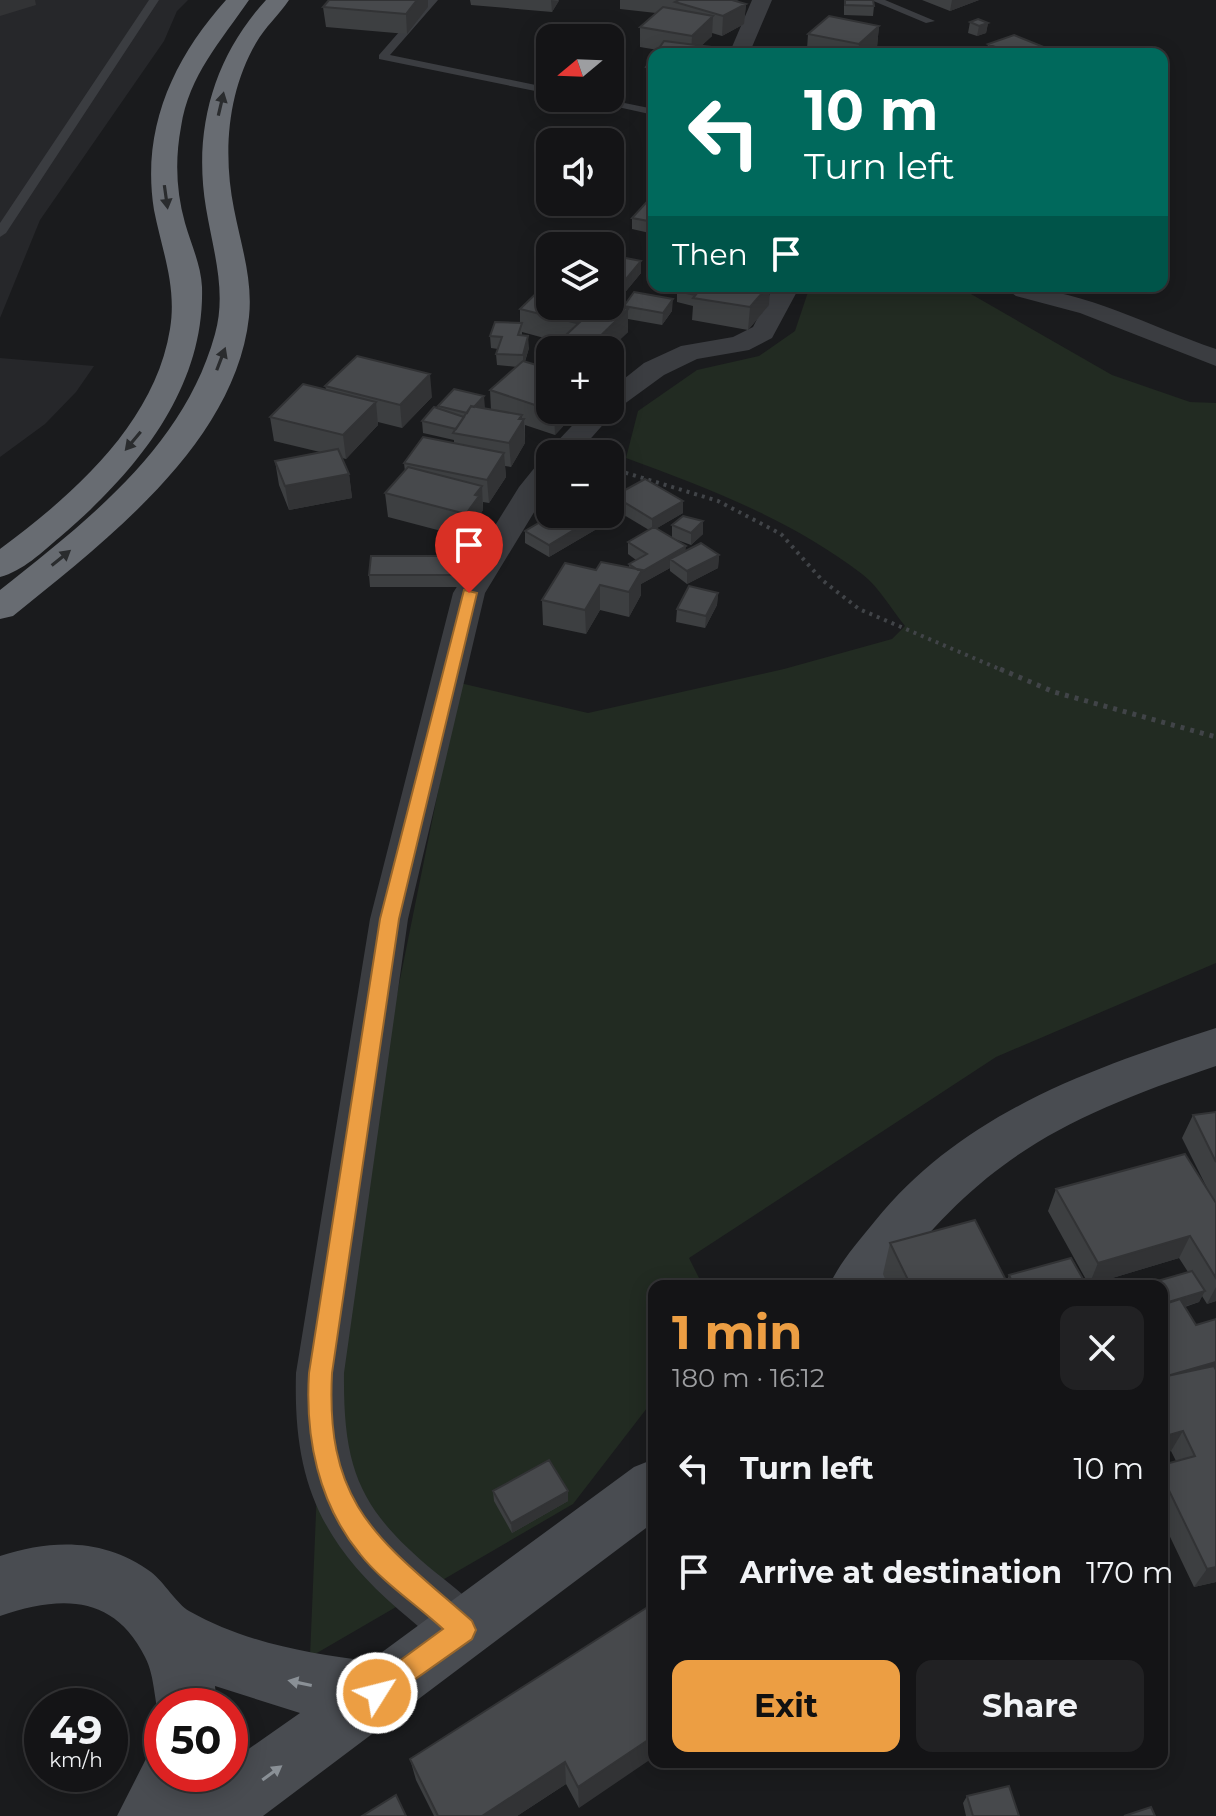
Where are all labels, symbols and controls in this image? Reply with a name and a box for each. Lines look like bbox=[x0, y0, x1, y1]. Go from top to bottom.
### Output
north arrow bbox=[536, 24, 624, 112]
map controls bbox=[536, 24, 624, 528]
text: 10 m bbox=[804, 76, 939, 144]
icon: left bbox=[672, 80, 776, 184]
one-way arrow bbox=[215, 91, 227, 116]
button: sound bbox=[536, 128, 624, 216]
text: Turn left bbox=[804, 144, 955, 188]
one-way arrow bbox=[161, 185, 173, 210]
button: layers bbox=[536, 232, 624, 320]
icon: arrive bbox=[764, 232, 808, 276]
text: Then bbox=[672, 236, 748, 273]
button: + bbox=[536, 336, 624, 424]
one-way arrow bbox=[215, 347, 228, 371]
one-way arrow bbox=[125, 431, 142, 451]
button: − bbox=[536, 440, 624, 528]
pin bbox=[435, 511, 503, 593]
icon: arrive bbox=[447, 523, 491, 567]
one-way arrow bbox=[50, 550, 71, 567]
text: 1 min bbox=[672, 1303, 802, 1361]
button: close bbox=[1060, 1306, 1144, 1390]
text: 180 m · 16:12 bbox=[672, 1362, 825, 1394]
icon: left bbox=[672, 1446, 716, 1490]
text: Turn left bbox=[740, 1450, 873, 1487]
text: 10 m bbox=[1074, 1450, 1144, 1487]
icon: arrive bbox=[672, 1550, 716, 1594]
text: Arrive at destination bbox=[740, 1554, 1062, 1591]
text: 170 m bbox=[1086, 1554, 1173, 1591]
position arrow bbox=[335, 1651, 419, 1735]
button: Exit bbox=[672, 1660, 900, 1752]
button: Share bbox=[916, 1660, 1144, 1752]
one-way arrow bbox=[287, 1676, 312, 1689]
speed limit sign: 50 bbox=[144, 1688, 248, 1792]
text: 49 bbox=[50, 1705, 102, 1754]
text: km/h bbox=[49, 1748, 103, 1772]
one-way arrow bbox=[261, 1765, 282, 1781]

